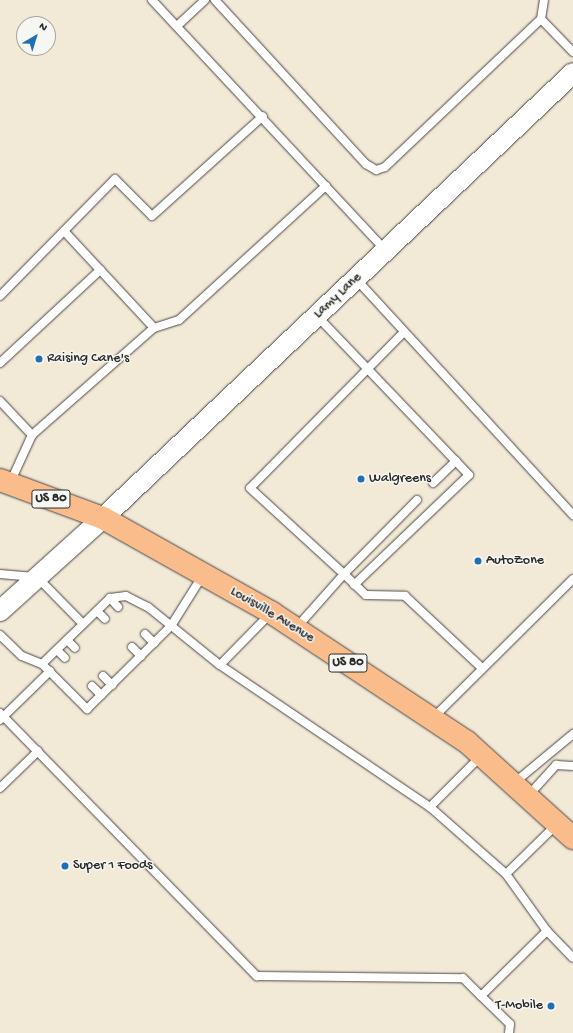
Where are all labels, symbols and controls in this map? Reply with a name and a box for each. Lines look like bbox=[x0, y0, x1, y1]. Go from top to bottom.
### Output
north arrow bbox=[16, 16, 56, 56]
text: N bbox=[36, 20, 49, 34]
street label: Lamy Lane bbox=[310, 269, 366, 323]
place label: Raising Cane's bbox=[47, 351, 129, 367]
marker: Raising Cane's bbox=[34, 354, 44, 364]
place label: Walgreens bbox=[369, 471, 431, 487]
marker: Walgreens bbox=[356, 474, 366, 484]
road number: US 80 bbox=[31, 488, 71, 510]
place label: AutoZone bbox=[486, 553, 544, 569]
marker: AutoZone bbox=[473, 556, 483, 566]
street label: Louisville Avenue bbox=[227, 583, 317, 647]
road number: US 80 bbox=[328, 652, 368, 674]
place label: Super 1 Foods bbox=[73, 858, 152, 874]
marker: Super 1 Foods bbox=[60, 861, 70, 871]
place label: T-Mobile bbox=[496, 998, 543, 1014]
marker: T-Mobile bbox=[546, 1001, 556, 1011]

